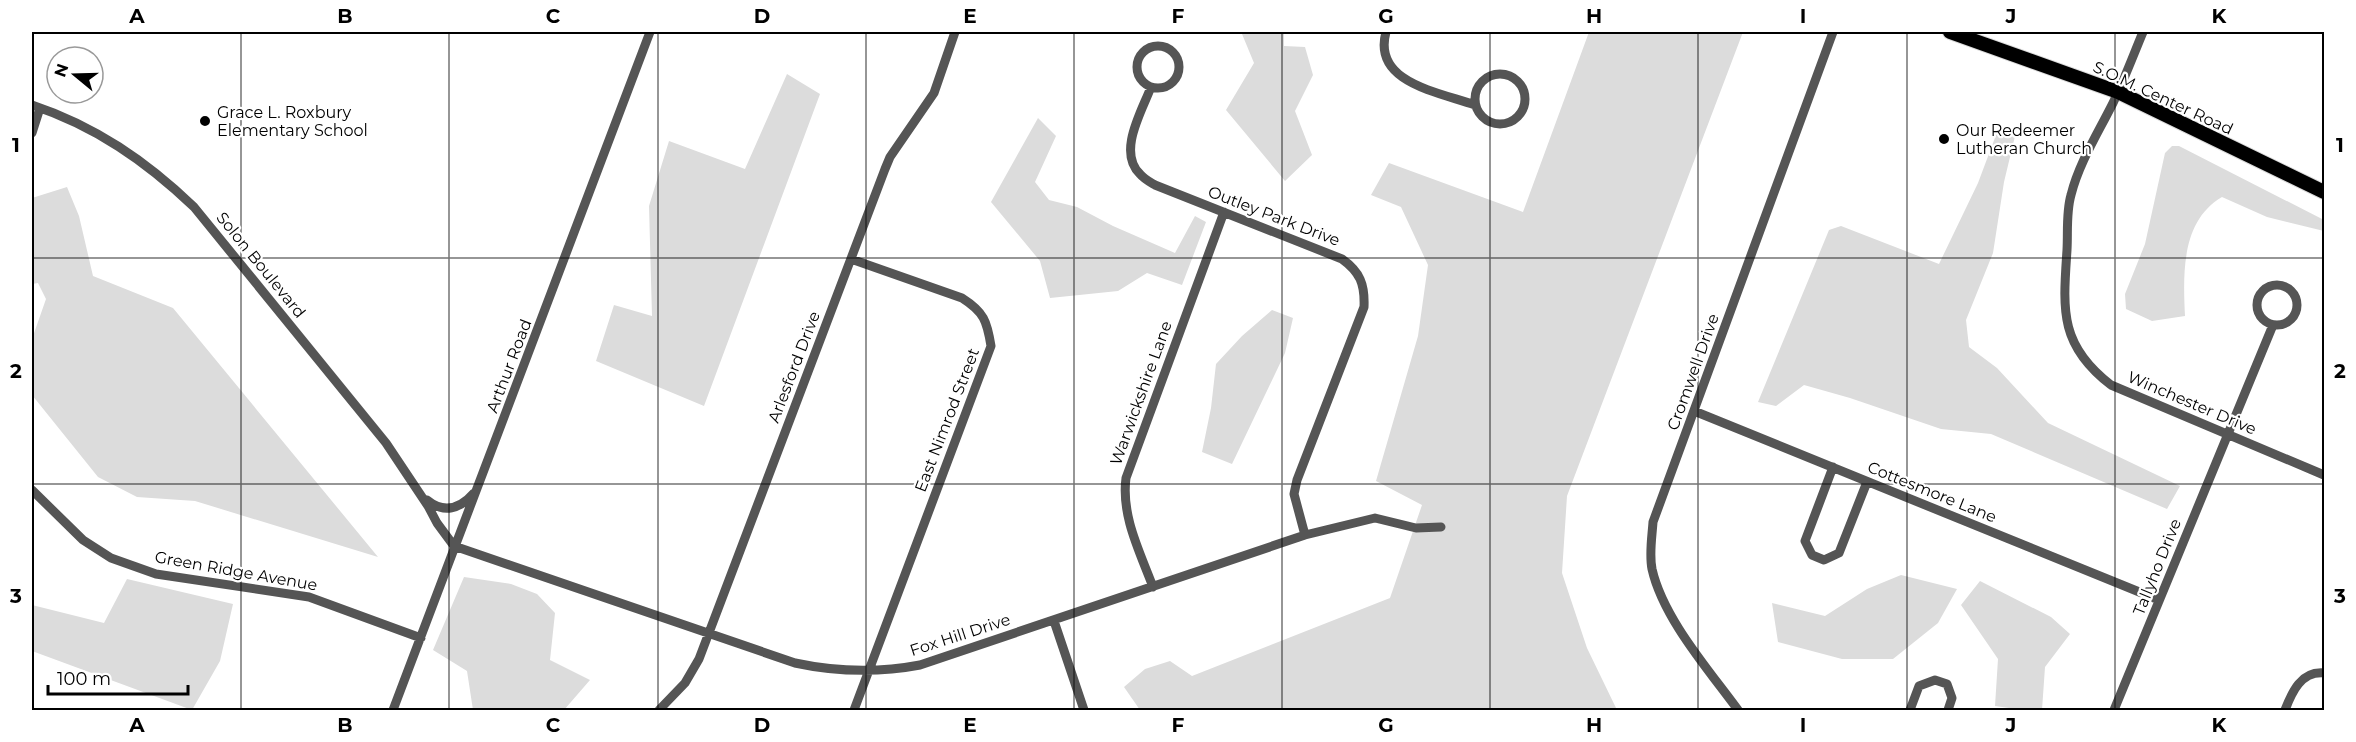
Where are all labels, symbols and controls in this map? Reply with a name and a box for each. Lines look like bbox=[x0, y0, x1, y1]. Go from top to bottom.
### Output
text: A bbox=[128, 4, 145, 28]
text: B bbox=[337, 4, 353, 28]
text: C bbox=[546, 4, 561, 28]
text: D bbox=[754, 4, 770, 28]
text: E bbox=[963, 4, 977, 28]
text: F bbox=[1172, 4, 1185, 28]
text: G bbox=[1378, 4, 1394, 28]
text: H bbox=[1586, 4, 1602, 28]
text: I bbox=[1800, 4, 1806, 28]
text: J bbox=[2005, 4, 2016, 28]
text: K bbox=[2212, 4, 2228, 28]
north arrow bbox=[45, 45, 105, 105]
street label: S.O.M. Center Road bbox=[2090, 57, 2236, 139]
text: N bbox=[50, 61, 72, 79]
place label: Grace L. Roxbury Elementary School bbox=[217, 103, 368, 140]
marker: Grace L. Roxbury Elementary School bbox=[198, 114, 212, 128]
place label: Our Redeemer Lutheran Church bbox=[1956, 121, 2092, 158]
marker: Our Redeemer Lutheran Church bbox=[1937, 132, 1951, 146]
text: 1 bbox=[12, 133, 20, 157]
text: 1 bbox=[2336, 133, 2344, 157]
street label: Outley Park Drive bbox=[1205, 182, 1343, 250]
street label: Solon Boulevard bbox=[212, 208, 310, 322]
street label: Arlesford Drive bbox=[764, 309, 824, 425]
street label: Cromwell Drive bbox=[1663, 311, 1723, 433]
street label: Arthur Road bbox=[482, 317, 536, 415]
street label: Warwickshire Lane bbox=[1106, 318, 1176, 468]
street label: East Nimrod Street bbox=[911, 345, 983, 495]
text: 2 bbox=[10, 359, 22, 383]
text: 2 bbox=[2334, 359, 2346, 383]
street label: Winchester Drive bbox=[2125, 367, 2259, 439]
street label: Cottesmore Lane bbox=[1865, 457, 1999, 527]
street label: Tallyho Drive bbox=[2129, 516, 2185, 618]
street label: Green Ridge Avenue bbox=[153, 547, 319, 595]
text: 3 bbox=[9, 584, 22, 608]
text: 3 bbox=[2333, 584, 2346, 608]
street label: Fox Hill Drive bbox=[907, 610, 1013, 660]
scale bar bbox=[48, 658, 188, 696]
text: 100 m bbox=[57, 668, 111, 690]
text: A bbox=[128, 713, 145, 737]
text: B bbox=[337, 713, 353, 737]
text: C bbox=[546, 713, 561, 737]
text: D bbox=[754, 713, 770, 737]
text: E bbox=[963, 713, 977, 737]
text: F bbox=[1172, 713, 1185, 737]
text: G bbox=[1378, 713, 1394, 737]
text: H bbox=[1586, 713, 1602, 737]
text: I bbox=[1800, 713, 1806, 737]
text: J bbox=[2005, 713, 2016, 737]
text: K bbox=[2212, 713, 2228, 737]

